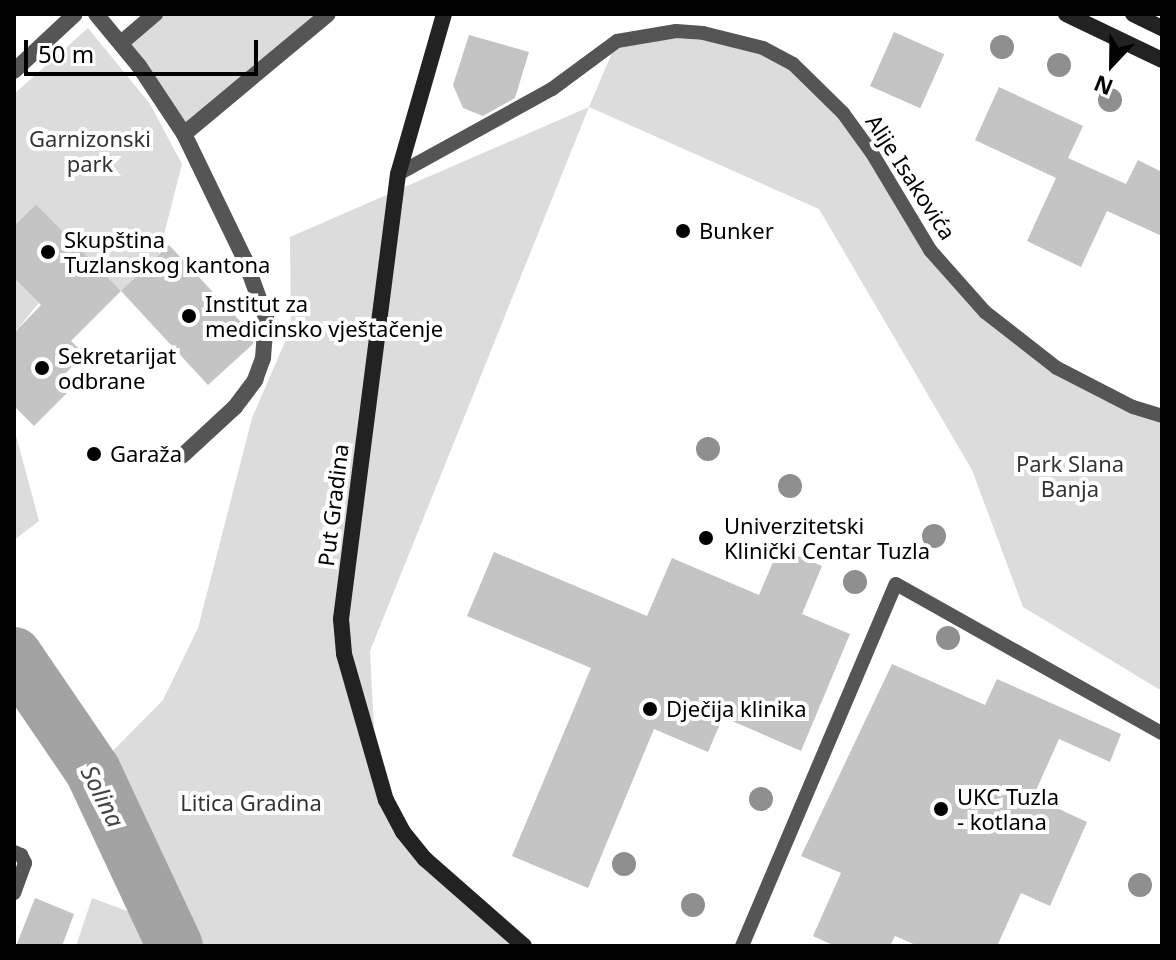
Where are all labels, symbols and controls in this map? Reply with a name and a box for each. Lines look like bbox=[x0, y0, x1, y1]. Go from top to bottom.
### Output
scale bar bbox=[28, 24, 262, 74]
north arrow bbox=[1072, 24, 1152, 104]
text: 50 m bbox=[38, 37, 94, 70]
text: N bbox=[1089, 69, 1117, 104]
street label: Alije Isakovića bbox=[861, 109, 961, 245]
park label: Garnizonski park bbox=[29, 125, 151, 176]
place label: Bunker bbox=[699, 218, 774, 244]
marker: Bunker bbox=[674, 222, 692, 240]
place label: Skupština Tuzlanskog kantona bbox=[64, 226, 270, 278]
marker: Skupština Tuzlanskog kantona bbox=[39, 243, 57, 261]
place label: Institut za medicinsko vještačenje bbox=[205, 290, 443, 342]
marker: Institut za medicinsko vještačenje bbox=[180, 307, 198, 325]
place label: Sekretarijat odbrane bbox=[58, 342, 176, 394]
marker: Sekretarijat odbrane bbox=[33, 359, 51, 377]
place label: Garaža bbox=[110, 441, 182, 467]
street label: Put Gradina bbox=[312, 442, 354, 568]
marker: Garaža bbox=[85, 445, 103, 463]
park label: Park Slana Banja bbox=[1016, 450, 1124, 502]
place label: Univerzitetski Klinički Centar Tuzla bbox=[724, 512, 930, 564]
marker: Univerzitetski Klinički Centar Tuzla bbox=[695, 527, 717, 549]
place label: Dječija klinika bbox=[666, 696, 807, 722]
marker: Dječija klinika bbox=[641, 700, 659, 718]
water label: Solina bbox=[75, 760, 131, 832]
place label: UKC Tuzla - kotlana bbox=[957, 783, 1059, 834]
park label: Litica Gradina bbox=[180, 790, 322, 816]
marker: UKC Tuzla - kotlana bbox=[932, 800, 950, 818]

